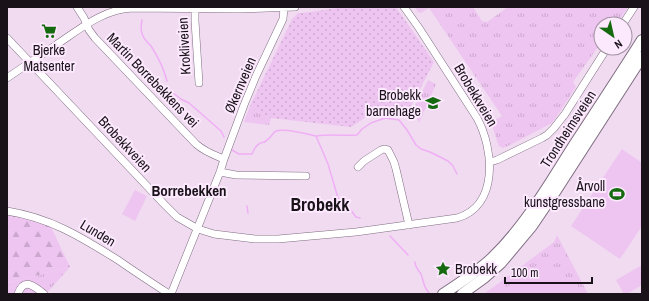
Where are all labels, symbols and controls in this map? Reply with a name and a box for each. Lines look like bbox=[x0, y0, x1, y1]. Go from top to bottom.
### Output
north arrow bbox=[593, 16, 633, 56]
street label: Krokliveien bbox=[174, 17, 194, 75]
supermarket icon: Bjerke Matsenter bbox=[40, 22, 58, 40]
street label: Martin Borrebekkens vei bbox=[103, 29, 203, 131]
text: N bbox=[612, 37, 625, 52]
place label: Bjerke Matsenter bbox=[23, 41, 75, 75]
street label: Økernveien bbox=[220, 54, 260, 116]
street label: Brobekkveien bbox=[450, 60, 502, 130]
place label: Brobekk barnehage bbox=[366, 86, 421, 120]
street label: Trondheimsveien bbox=[536, 87, 600, 171]
school or university icon: Brobekk barnehage bbox=[424, 94, 442, 112]
street label: Brobekkveien bbox=[94, 112, 156, 176]
place label: Årvoll kunstgressbane bbox=[524, 177, 605, 211]
district label: Borrebekken bbox=[151, 180, 227, 201]
sports icon: Årvoll kunstgressbane bbox=[608, 185, 626, 203]
district label: Brobekk bbox=[290, 192, 350, 217]
street label: Lunden bbox=[77, 215, 119, 251]
scale bar bbox=[505, 259, 592, 285]
place icon: Brobekk bbox=[434, 260, 452, 278]
place label: Brobekk bbox=[455, 260, 497, 278]
text: 100 m bbox=[511, 265, 538, 281]

